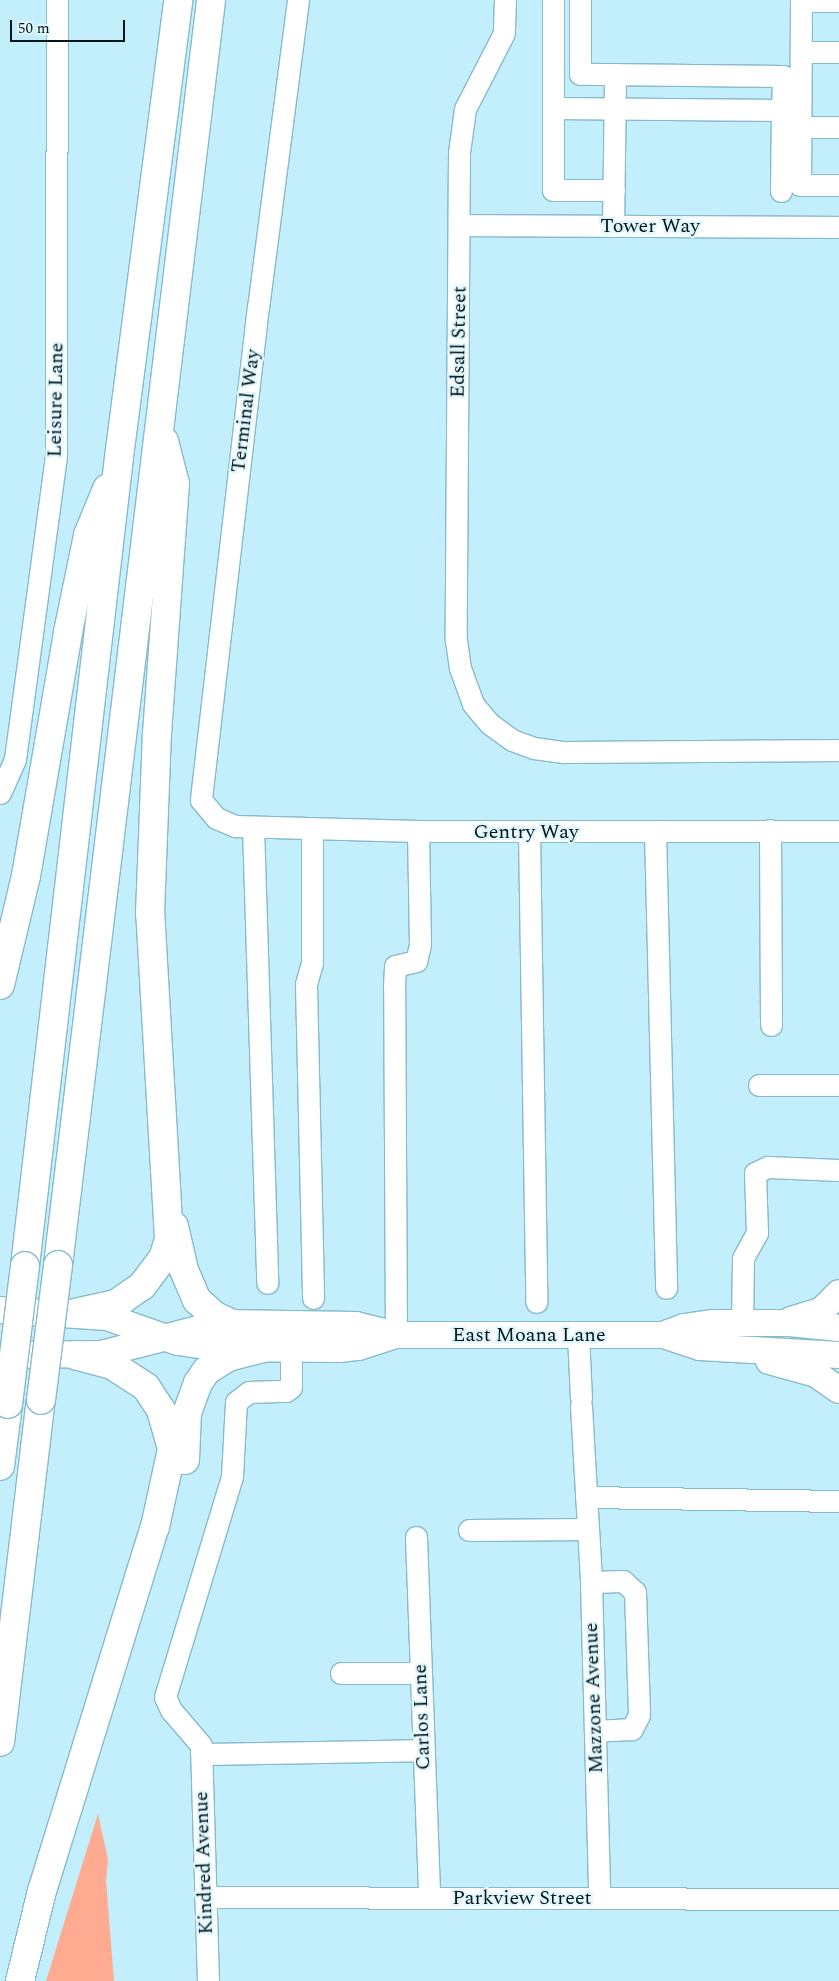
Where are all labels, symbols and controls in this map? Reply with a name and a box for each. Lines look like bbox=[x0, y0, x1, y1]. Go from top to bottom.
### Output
scale bar bbox=[12, 10, 128, 42]
text: 50 m bbox=[18, 17, 50, 40]
street label: Tower Way bbox=[600, 214, 700, 238]
street label: Edsall Street bbox=[446, 286, 472, 398]
street label: Leisure Lane bbox=[43, 342, 69, 458]
street label: Terminal Way bbox=[227, 348, 265, 474]
street label: Gentry Way bbox=[474, 820, 578, 844]
street label: East Moana Lane bbox=[452, 1323, 606, 1347]
street label: Mazzone Avenue bbox=[579, 1622, 609, 1774]
street label: Carlos Lane bbox=[408, 1663, 436, 1771]
street label: Kindred Avenue bbox=[190, 1791, 218, 1935]
street label: Parkview Street bbox=[452, 1886, 592, 1910]

